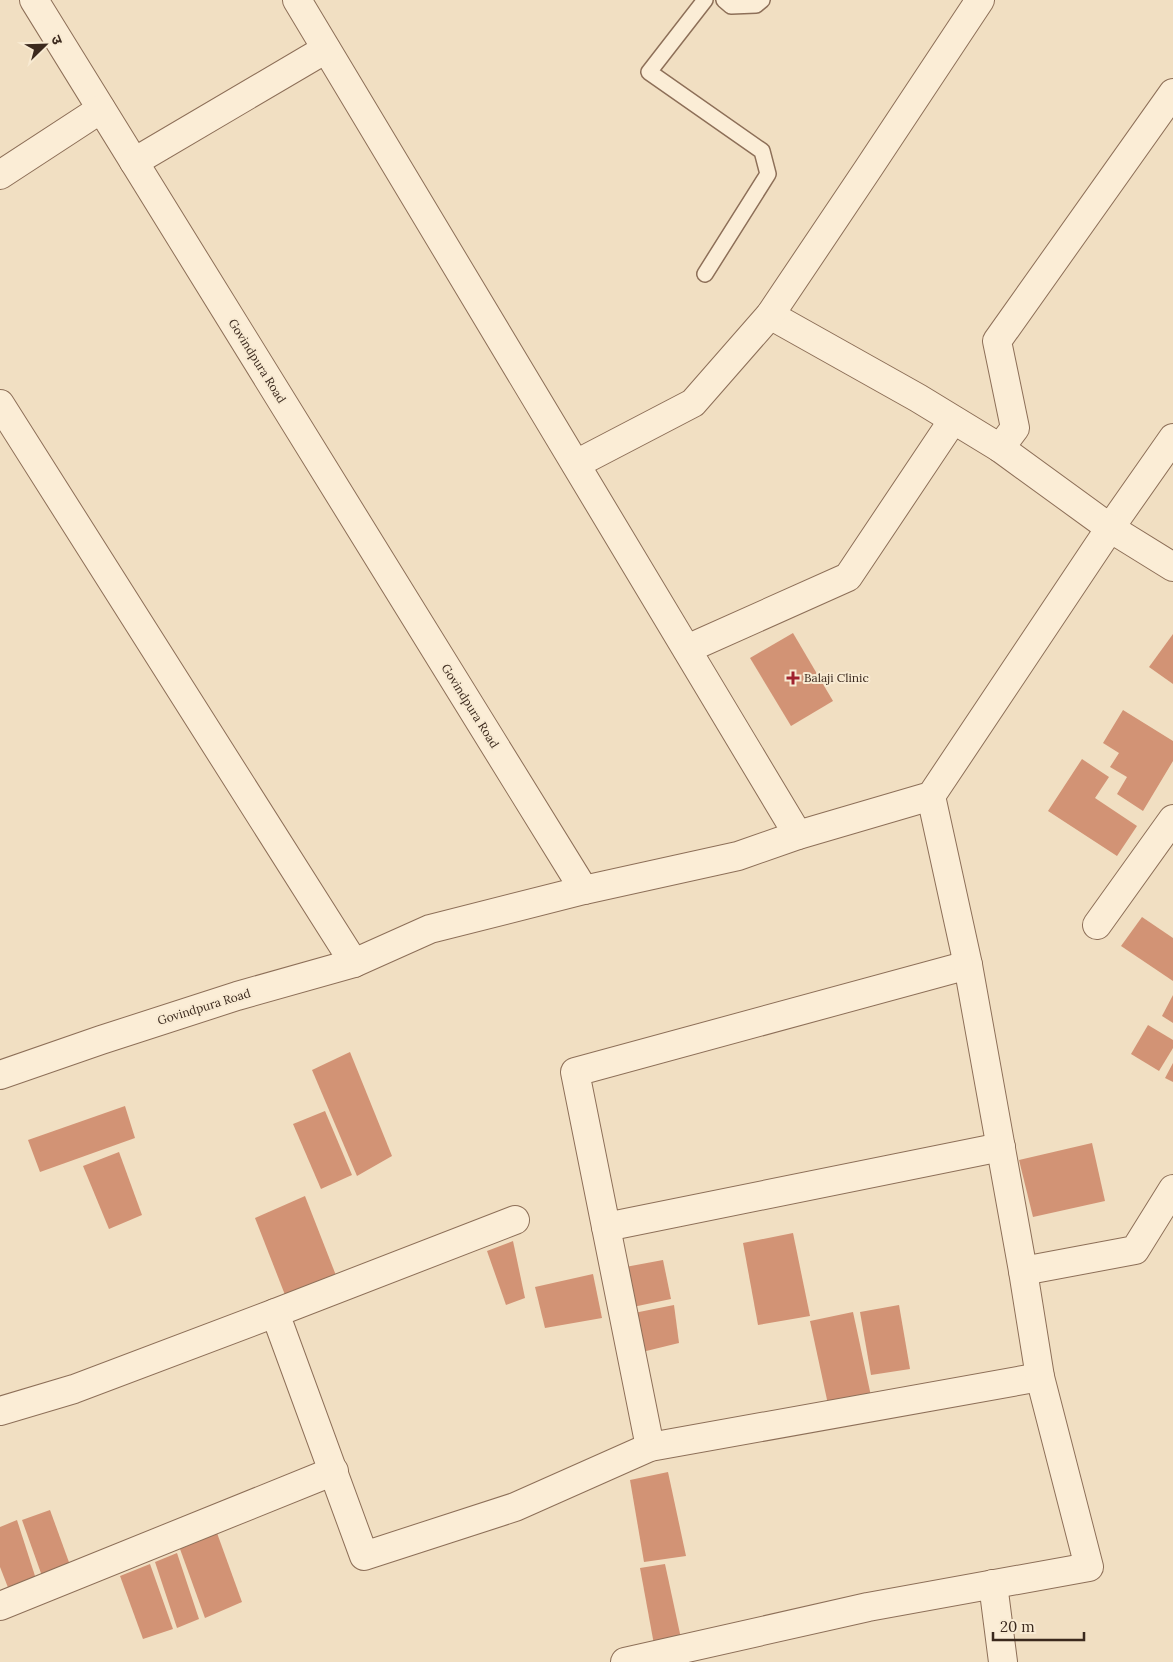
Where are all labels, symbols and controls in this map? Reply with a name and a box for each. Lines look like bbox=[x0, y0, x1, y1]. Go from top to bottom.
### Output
north arrow bbox=[20, 20, 70, 70]
text: उ bbox=[47, 33, 67, 48]
street label: Govindpura Road bbox=[225, 316, 289, 406]
street label: Govindpura Road bbox=[438, 661, 502, 751]
place label: Balaji Clinic bbox=[804, 670, 869, 685]
marker: Balaji Clinic bbox=[786, 671, 800, 685]
street label: Govindpura Road bbox=[155, 985, 252, 1028]
scale bar bbox=[993, 1610, 1084, 1642]
text: 20 m bbox=[1000, 1617, 1035, 1636]

